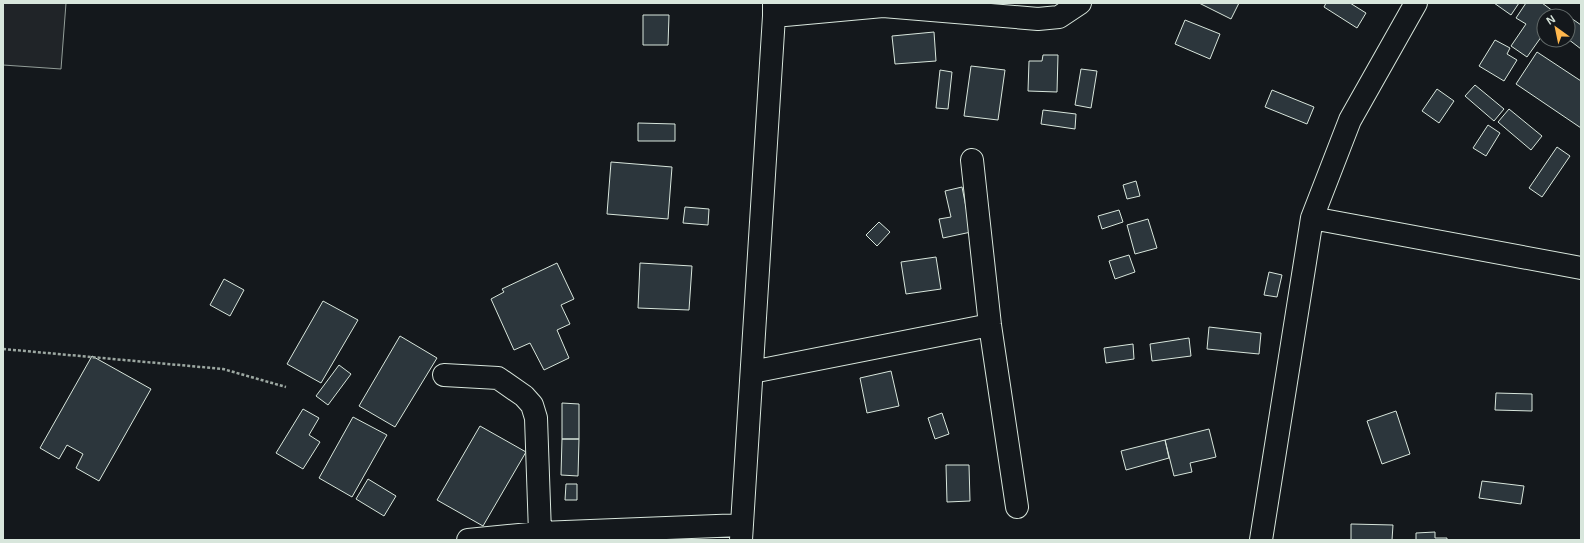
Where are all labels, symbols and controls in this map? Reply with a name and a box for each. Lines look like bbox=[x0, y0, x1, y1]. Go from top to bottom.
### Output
north arrow bbox=[1536, 8, 1576, 48]
text: N bbox=[1544, 12, 1557, 27]

